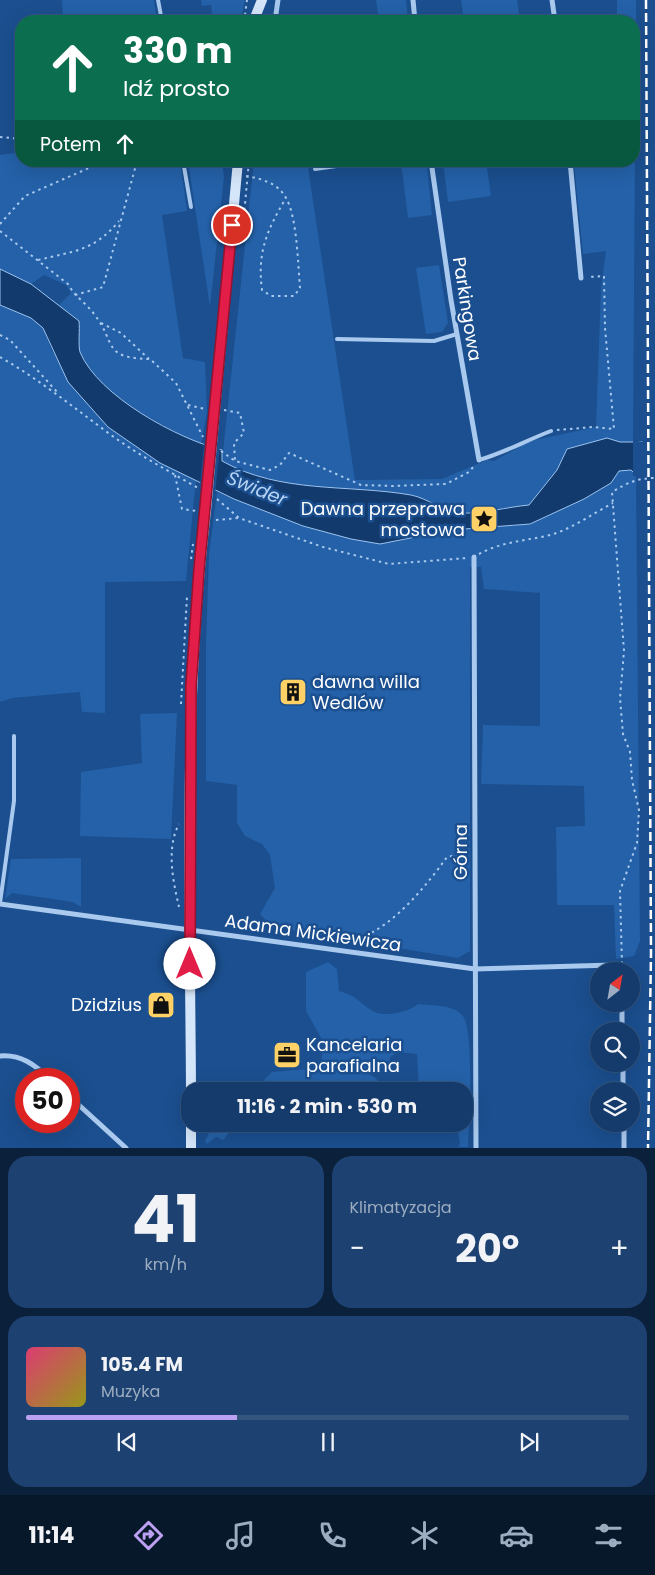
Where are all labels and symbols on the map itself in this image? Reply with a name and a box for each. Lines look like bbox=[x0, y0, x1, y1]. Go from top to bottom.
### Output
pin bbox=[211, 204, 253, 246]
street label: Parkingowa bbox=[447, 255, 488, 363]
water label: Świder bbox=[223, 464, 292, 513]
place label: Dawna przeprawa mostowa bbox=[301, 496, 465, 542]
place icon: Dawna przeprawa mostowa bbox=[469, 504, 499, 534]
place label: dawna willa Wedlów bbox=[312, 669, 420, 715]
building icon: dawna willa Wedlów bbox=[278, 677, 308, 707]
street label: Górna bbox=[448, 824, 473, 880]
street label: Adama Mickiewicza bbox=[223, 908, 403, 957]
position arrow bbox=[163, 937, 215, 989]
north arrow bbox=[590, 962, 640, 1012]
shop icon: Dzidzius bbox=[146, 990, 176, 1020]
place label: Dzidzius bbox=[71, 992, 142, 1017]
place label: Kancelaria parafialna bbox=[306, 1032, 402, 1078]
office icon: Kancelaria parafialna bbox=[272, 1040, 302, 1070]
speed limit sign: 50 bbox=[15, 1068, 80, 1133]

